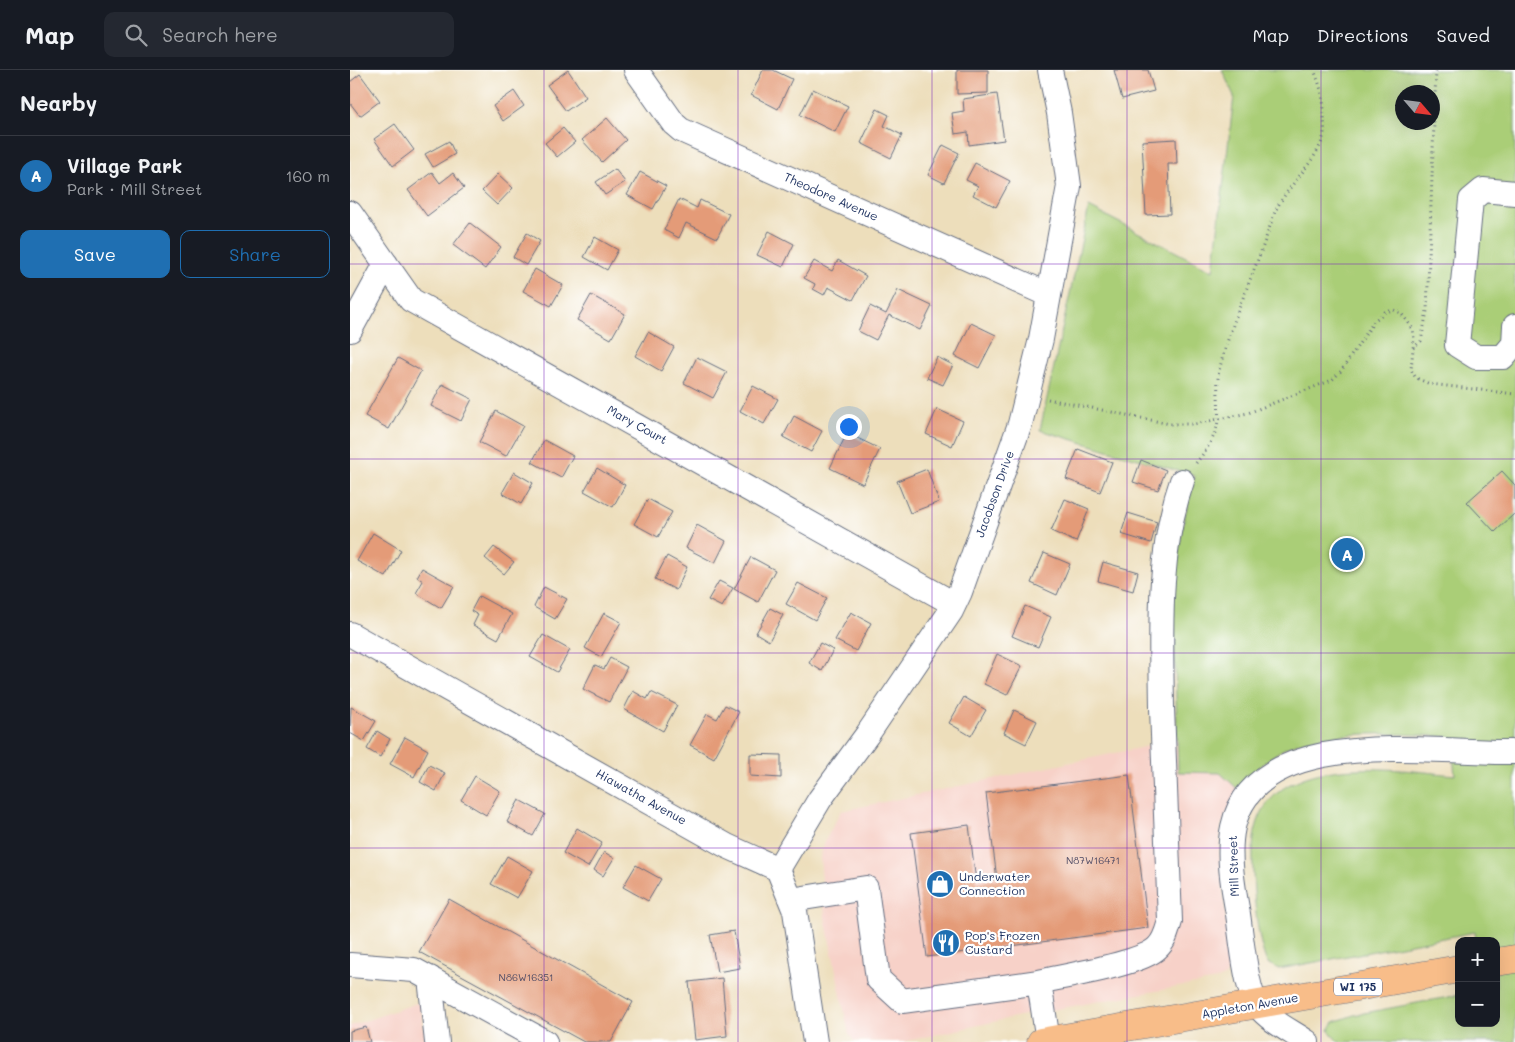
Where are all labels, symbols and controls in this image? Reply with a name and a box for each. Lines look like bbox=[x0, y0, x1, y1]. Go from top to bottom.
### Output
search box bbox=[104, 12, 454, 57]
text: Map bbox=[25, 19, 74, 50]
icon: search bbox=[122, 21, 150, 49]
text: Search here bbox=[162, 22, 278, 47]
text: Map bbox=[1252, 23, 1289, 47]
text: Directions bbox=[1317, 23, 1409, 47]
text: Saved bbox=[1437, 23, 1490, 47]
north arrow bbox=[1395, 85, 1440, 130]
text: Nearby bbox=[20, 89, 97, 116]
text: Village Park bbox=[67, 153, 182, 178]
text: A bbox=[30, 165, 42, 186]
text: 160 m bbox=[285, 165, 330, 186]
street label: Theodore Avenue bbox=[782, 168, 881, 224]
text: Park · Mill Street bbox=[67, 178, 202, 199]
button: Save bbox=[20, 230, 170, 278]
button: Share bbox=[180, 230, 330, 278]
street label: Mary Court bbox=[604, 401, 671, 447]
your location bbox=[836, 414, 862, 440]
street label: Jacobson Drive bbox=[971, 448, 1017, 539]
pin: A bbox=[1331, 535, 1363, 573]
street label: Hiawatha Avenue bbox=[593, 765, 690, 828]
street label: Mill Street bbox=[1224, 835, 1242, 897]
house number: N87W16471 bbox=[1066, 853, 1120, 867]
place label: Underwater Connection bbox=[959, 868, 1030, 898]
shop icon: Underwater Connection bbox=[925, 869, 955, 899]
place label: Pop's Frozen Custard bbox=[965, 927, 1040, 957]
restaurant icon: Pop's Frozen Custard bbox=[931, 928, 961, 958]
map controls bbox=[1455, 937, 1500, 1027]
button: + bbox=[1455, 937, 1500, 982]
house number: N86W16351 bbox=[499, 970, 553, 984]
road number: WI 175 bbox=[1334, 979, 1382, 996]
button: − bbox=[1455, 982, 1500, 1027]
street label: Appleton Avenue bbox=[1200, 989, 1299, 1021]

